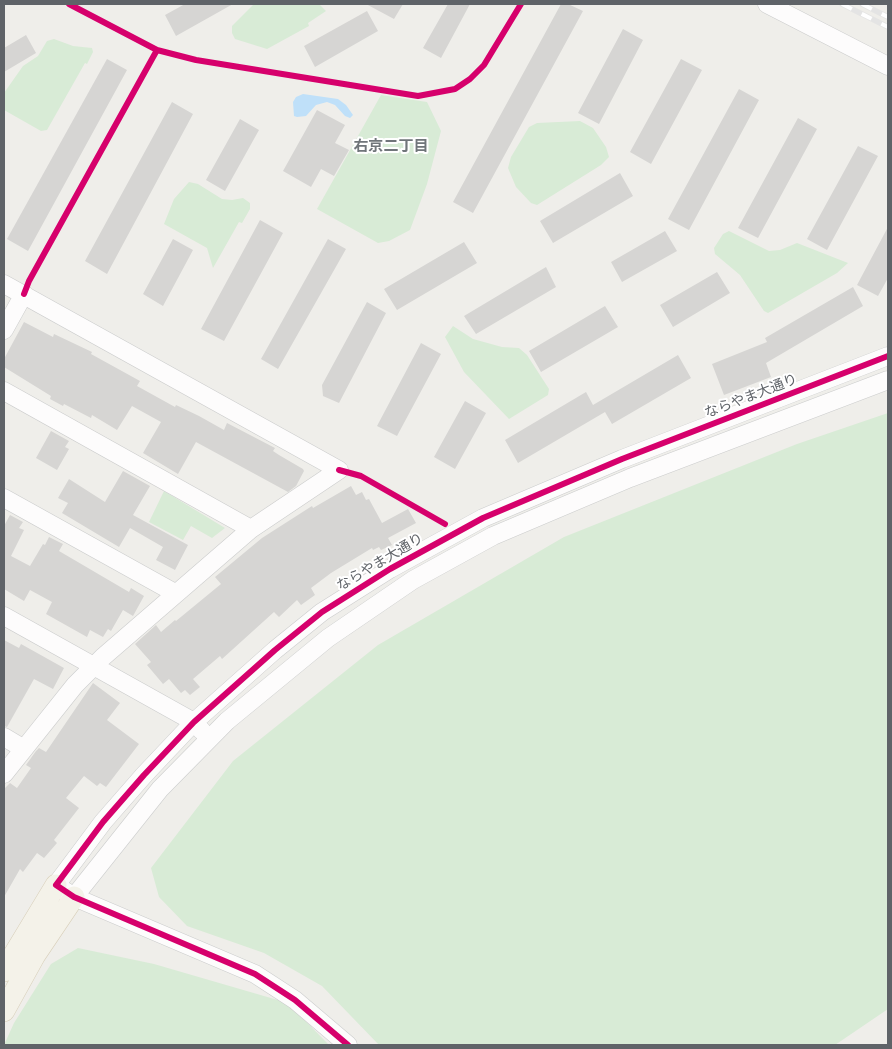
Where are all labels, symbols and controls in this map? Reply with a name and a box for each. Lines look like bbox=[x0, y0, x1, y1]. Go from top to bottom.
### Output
district label: 右京二丁目 bbox=[354, 137, 428, 155]
street label: ならやま大通り bbox=[702, 371, 800, 421]
street label: ならやま大通り bbox=[334, 530, 426, 594]

